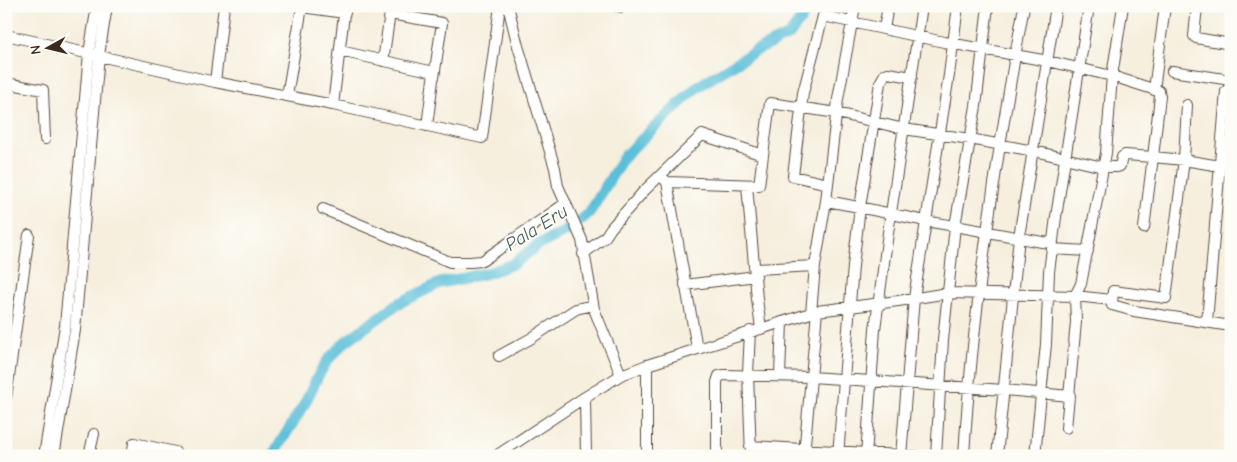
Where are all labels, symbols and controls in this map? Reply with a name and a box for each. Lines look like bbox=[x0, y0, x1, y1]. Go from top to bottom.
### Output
north arrow bbox=[22, 22, 72, 72]
text: N bbox=[27, 44, 45, 55]
water label: Pala Eru bbox=[501, 200, 572, 256]

